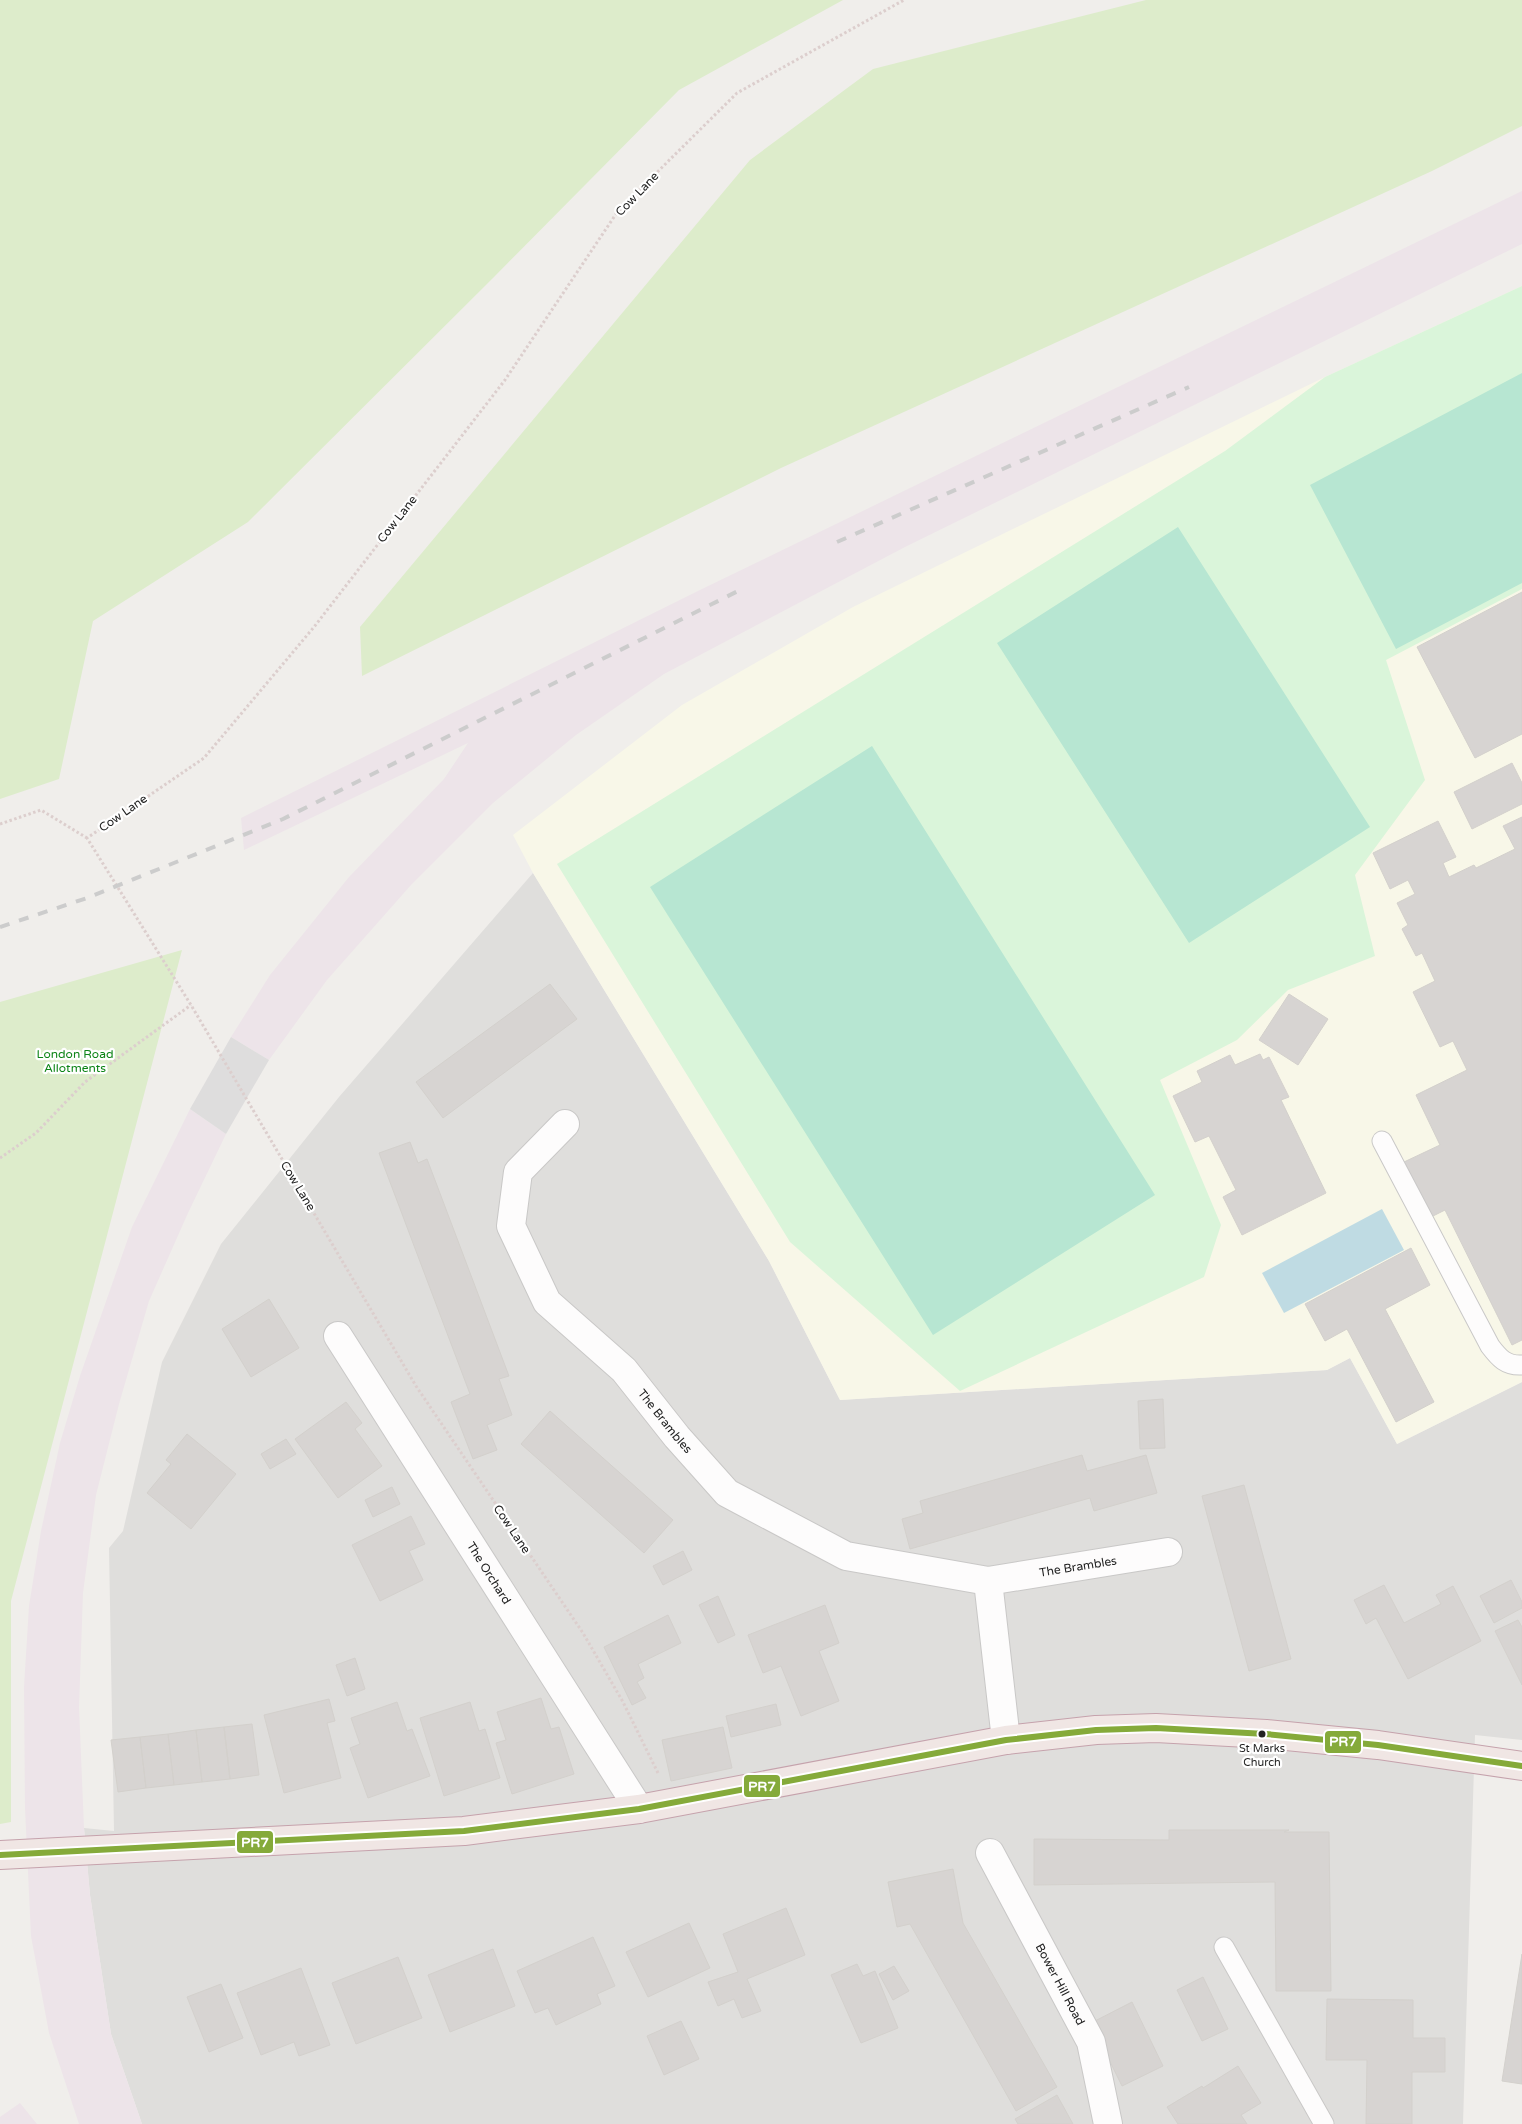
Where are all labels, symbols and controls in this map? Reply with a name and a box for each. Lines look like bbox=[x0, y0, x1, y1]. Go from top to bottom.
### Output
street label: Cow Lane bbox=[613, 169, 662, 219]
street label: Cow Lane bbox=[374, 493, 420, 545]
street label: Cow Lane bbox=[96, 791, 150, 835]
park label: London Road Allotments bbox=[37, 1047, 113, 1075]
street label: Cow Lane bbox=[278, 1159, 318, 1214]
street label: The Brambles bbox=[635, 1386, 695, 1456]
street label: Cow Lane bbox=[491, 1502, 534, 1556]
street label: The Orchard bbox=[464, 1539, 514, 1607]
street label: The Brambles bbox=[1038, 1553, 1118, 1580]
marker: St Marks Church bbox=[1257, 1729, 1267, 1739]
line badge: PR7 bbox=[1324, 1730, 1362, 1754]
text: PR7 bbox=[1329, 1733, 1357, 1750]
place label: St Marks Church bbox=[1239, 1742, 1285, 1769]
line badge: PR7 bbox=[743, 1774, 781, 1798]
text: PR7 bbox=[748, 1778, 776, 1795]
line badge: PR7 bbox=[236, 1830, 274, 1854]
text: PR7 bbox=[241, 1834, 269, 1851]
street label: Bower Hill Road bbox=[1033, 1941, 1088, 2028]

